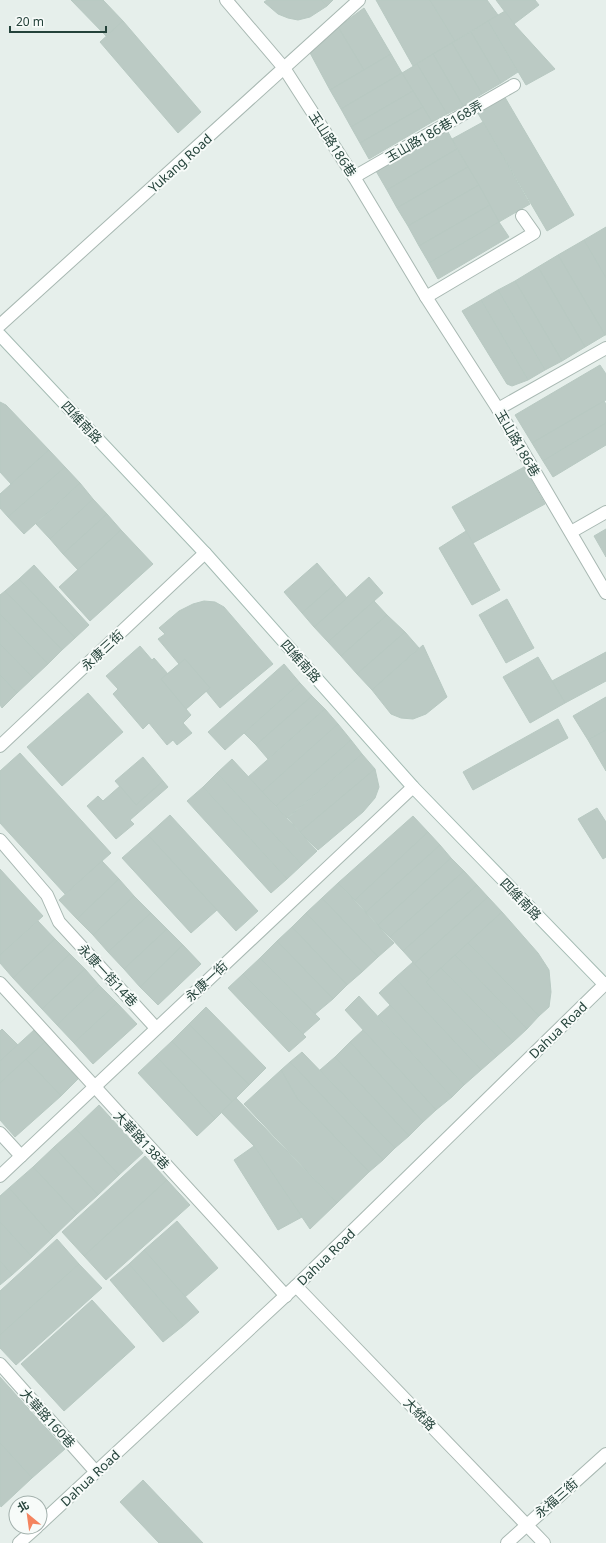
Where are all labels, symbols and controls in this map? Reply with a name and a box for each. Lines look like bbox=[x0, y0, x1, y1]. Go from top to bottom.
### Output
scale bar bbox=[10, 8, 106, 34]
text: 20 m bbox=[16, 13, 44, 30]
street label: 玉山路186巷168弄 bbox=[382, 96, 486, 166]
street label: 玉山路186巷 bbox=[305, 108, 361, 180]
street label: Yukang Road bbox=[144, 130, 216, 196]
street label: 四維南路 bbox=[58, 397, 106, 447]
street label: 玉山路186巷 bbox=[492, 406, 544, 480]
street label: 永康三街 bbox=[77, 626, 127, 674]
street label: 四維南路 bbox=[277, 636, 325, 686]
street label: 四維南路 bbox=[496, 874, 546, 924]
street label: 永康一街14巷 bbox=[74, 940, 142, 1010]
street label: 永康一街 bbox=[181, 957, 231, 1005]
street label: Dahua Road bbox=[525, 998, 591, 1062]
street label: 大華路138巷 bbox=[110, 1107, 174, 1173]
street label: Dahua Road bbox=[293, 1225, 359, 1289]
street label: 大華路160巷 bbox=[16, 1384, 80, 1452]
street label: 大統路 bbox=[400, 1394, 440, 1434]
street label: Dahua Road bbox=[57, 1446, 123, 1510]
street label: 永福三街 bbox=[530, 1474, 582, 1522]
north arrow bbox=[8, 1495, 48, 1535]
text: 北 bbox=[14, 1497, 31, 1515]

